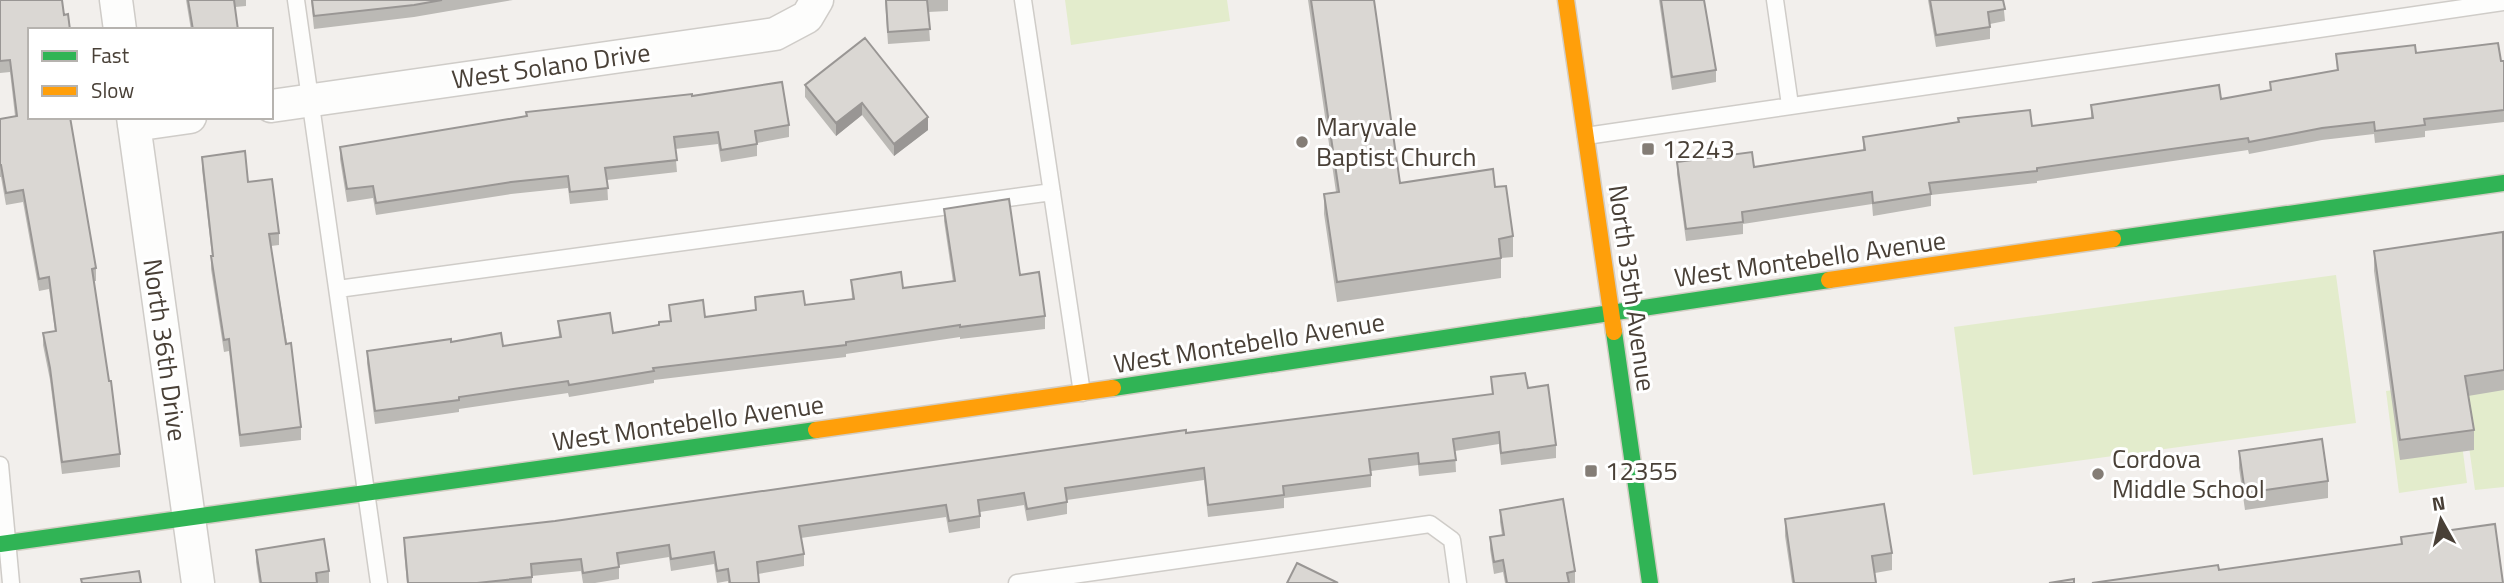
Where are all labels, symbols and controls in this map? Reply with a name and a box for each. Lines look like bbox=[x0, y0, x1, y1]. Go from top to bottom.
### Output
legend bbox=[28, 28, 273, 119]
street label: West Solano Drive bbox=[449, 32, 653, 99]
text: Fast bbox=[91, 39, 130, 71]
text: Slow bbox=[91, 74, 134, 106]
place label: Maryvale Baptist Church bbox=[1316, 107, 1476, 176]
place label: 12243 bbox=[1662, 129, 1735, 168]
marker: Maryvale Baptist Church bbox=[1294, 134, 1310, 150]
marker: 12243 bbox=[1640, 141, 1656, 157]
street label: North 35th Avenue bbox=[1599, 182, 1666, 394]
street label: West Montebello Avenue bbox=[1672, 220, 1948, 297]
street label: North 36th Drive bbox=[133, 256, 198, 444]
street label: West Montebello Avenue bbox=[1111, 302, 1387, 383]
street label: West Montebello Avenue bbox=[550, 384, 826, 461]
place label: Cordova Middle School bbox=[2112, 439, 2265, 508]
place label: 12355 bbox=[1605, 451, 1678, 490]
marker: 12355 bbox=[1583, 463, 1599, 479]
marker: Cordova Middle School bbox=[2090, 466, 2106, 482]
north arrow bbox=[2406, 485, 2476, 555]
text: N bbox=[2430, 487, 2447, 518]

